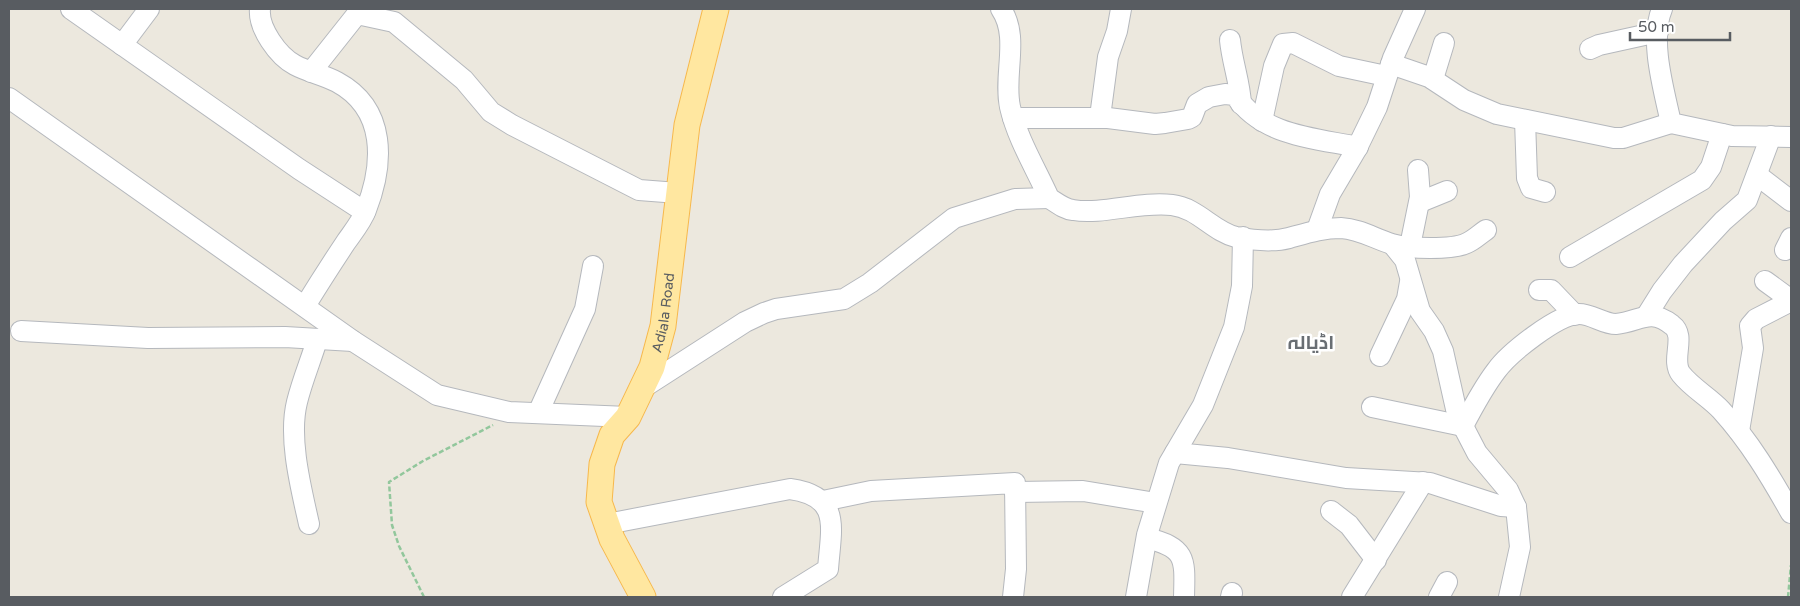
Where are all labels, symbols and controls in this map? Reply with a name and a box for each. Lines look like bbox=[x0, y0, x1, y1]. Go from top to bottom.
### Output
scale bar bbox=[1630, 10, 1730, 42]
text: 50 m bbox=[1638, 18, 1675, 36]
street label: Adiala Road bbox=[648, 272, 678, 354]
district label: اڈیالہ bbox=[1288, 332, 1334, 354]

